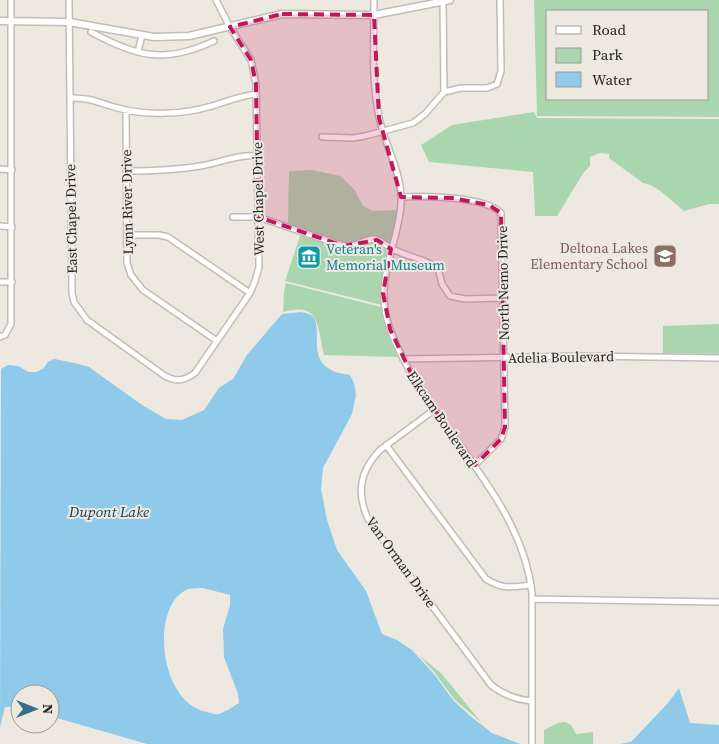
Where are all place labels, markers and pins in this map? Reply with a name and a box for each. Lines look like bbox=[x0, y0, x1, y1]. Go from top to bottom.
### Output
place label: Deltona Lakes Elementary School bbox=[530, 238, 648, 274]
place label: Veteran's Memorial Museum bbox=[326, 239, 445, 275]
school or university icon: Deltona Lakes Elementary School bbox=[652, 243, 678, 269]
museum icon: Veteran's Memorial Museum bbox=[296, 244, 322, 270]

